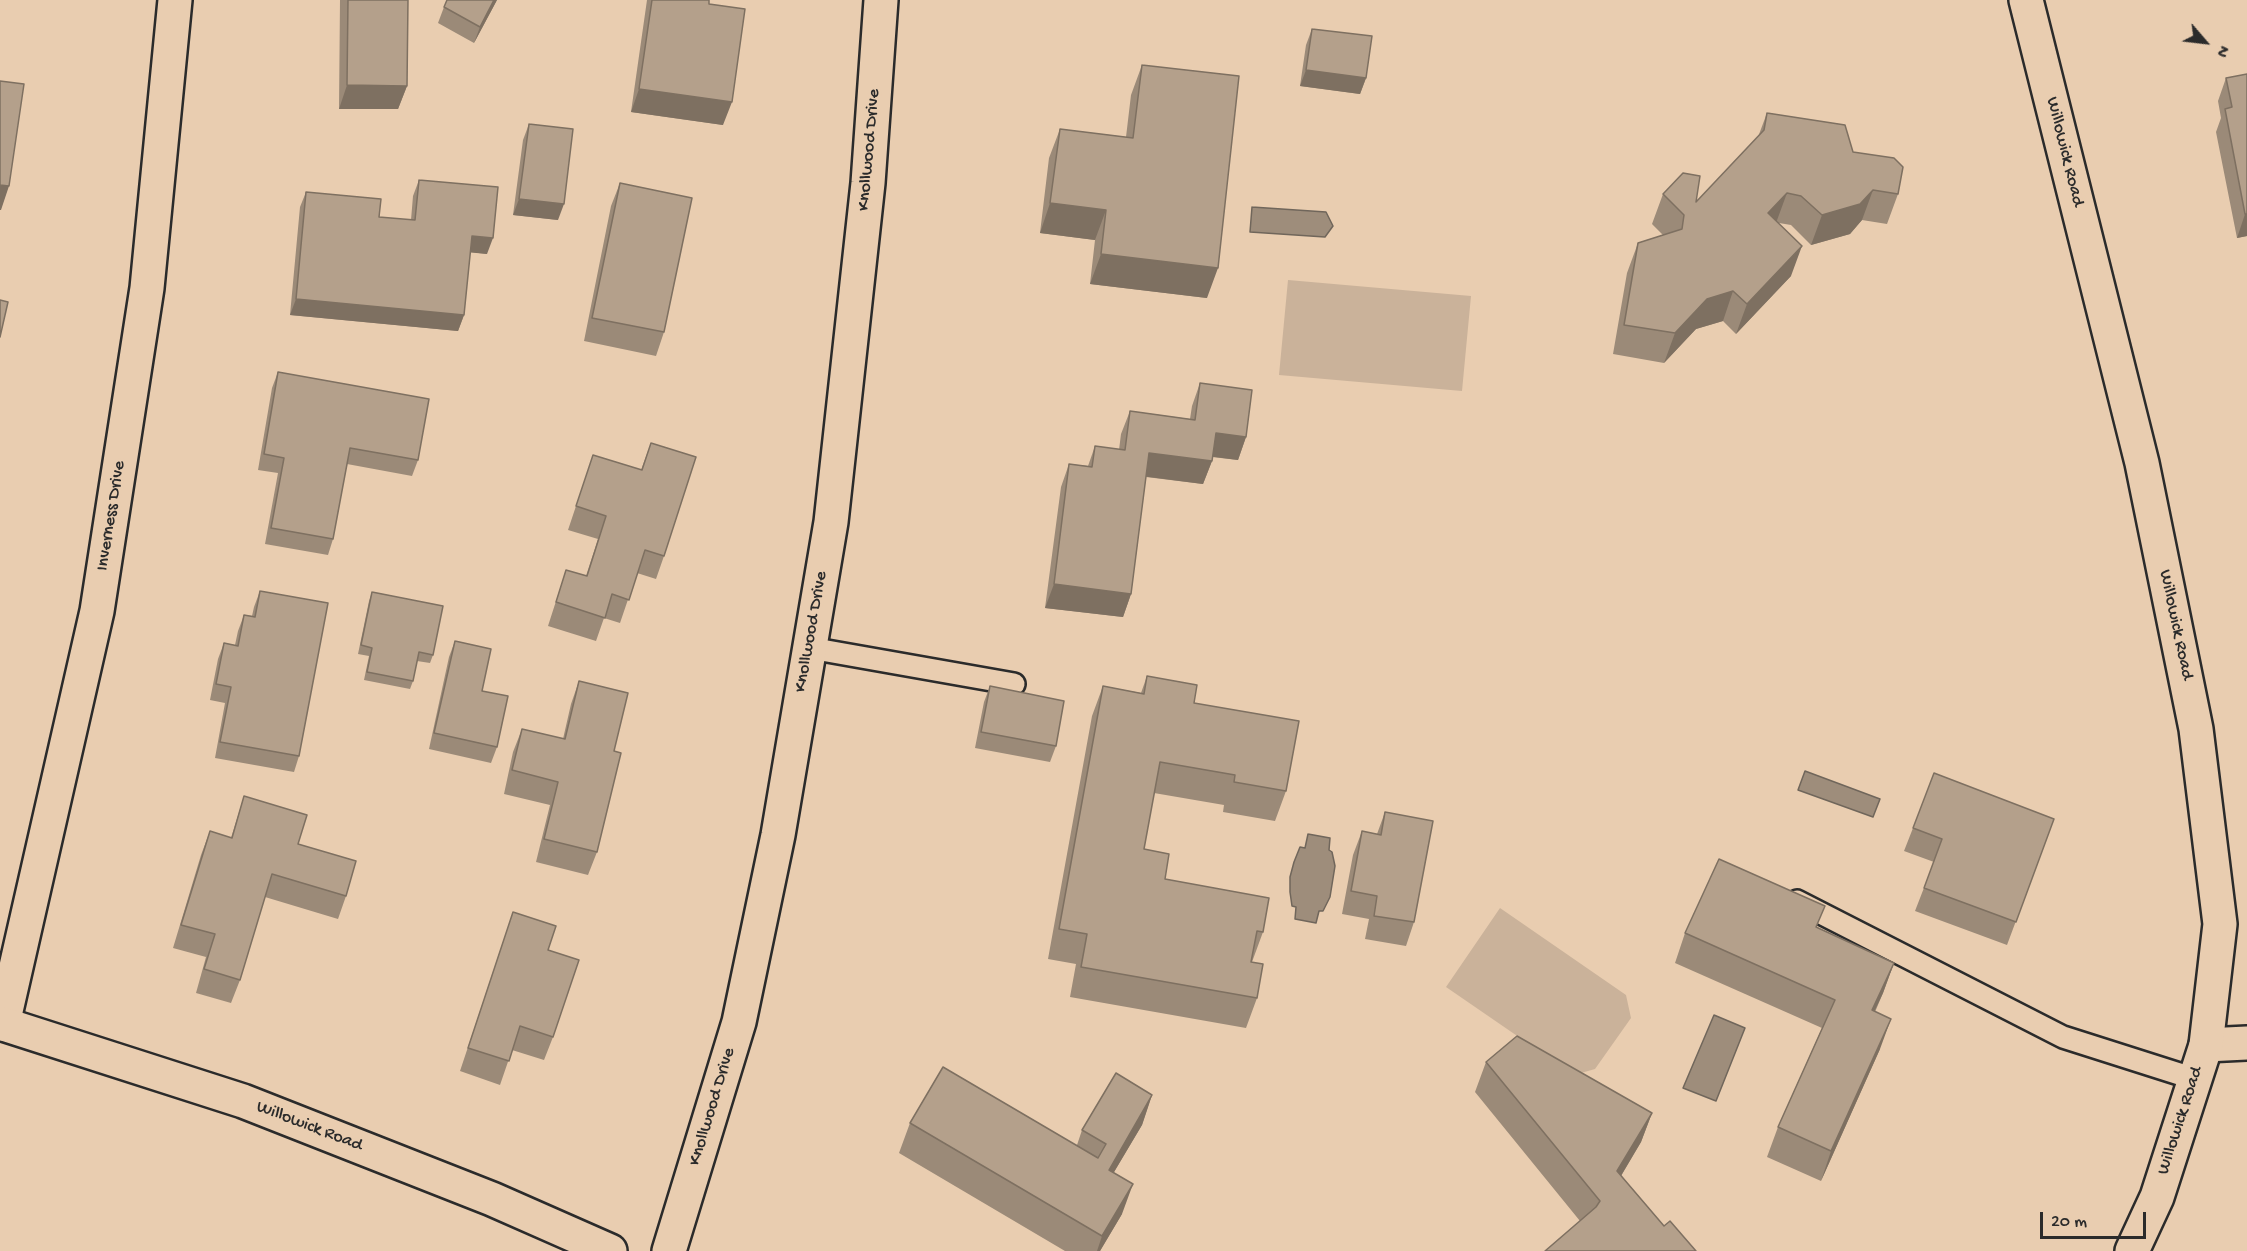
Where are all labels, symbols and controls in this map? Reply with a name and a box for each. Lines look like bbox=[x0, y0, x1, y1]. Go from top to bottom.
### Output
north arrow bbox=[2175, 12, 2235, 72]
text: N bbox=[2210, 42, 2232, 60]
street label: Knollwood Drive bbox=[854, 88, 886, 212]
street label: Willowick Road bbox=[2040, 95, 2088, 209]
street label: Inverness Drive bbox=[93, 459, 131, 573]
street label: Willowick Road bbox=[2153, 568, 2197, 682]
street label: Knollwood Drive bbox=[791, 570, 833, 694]
street label: Knollwood Drive bbox=[685, 1045, 741, 1169]
street label: Willowick Road bbox=[2153, 1064, 2209, 1178]
street label: Willowick Road bbox=[253, 1097, 365, 1157]
scale bar bbox=[2043, 1200, 2150, 1238]
text: 20 m bbox=[2051, 1212, 2087, 1233]

